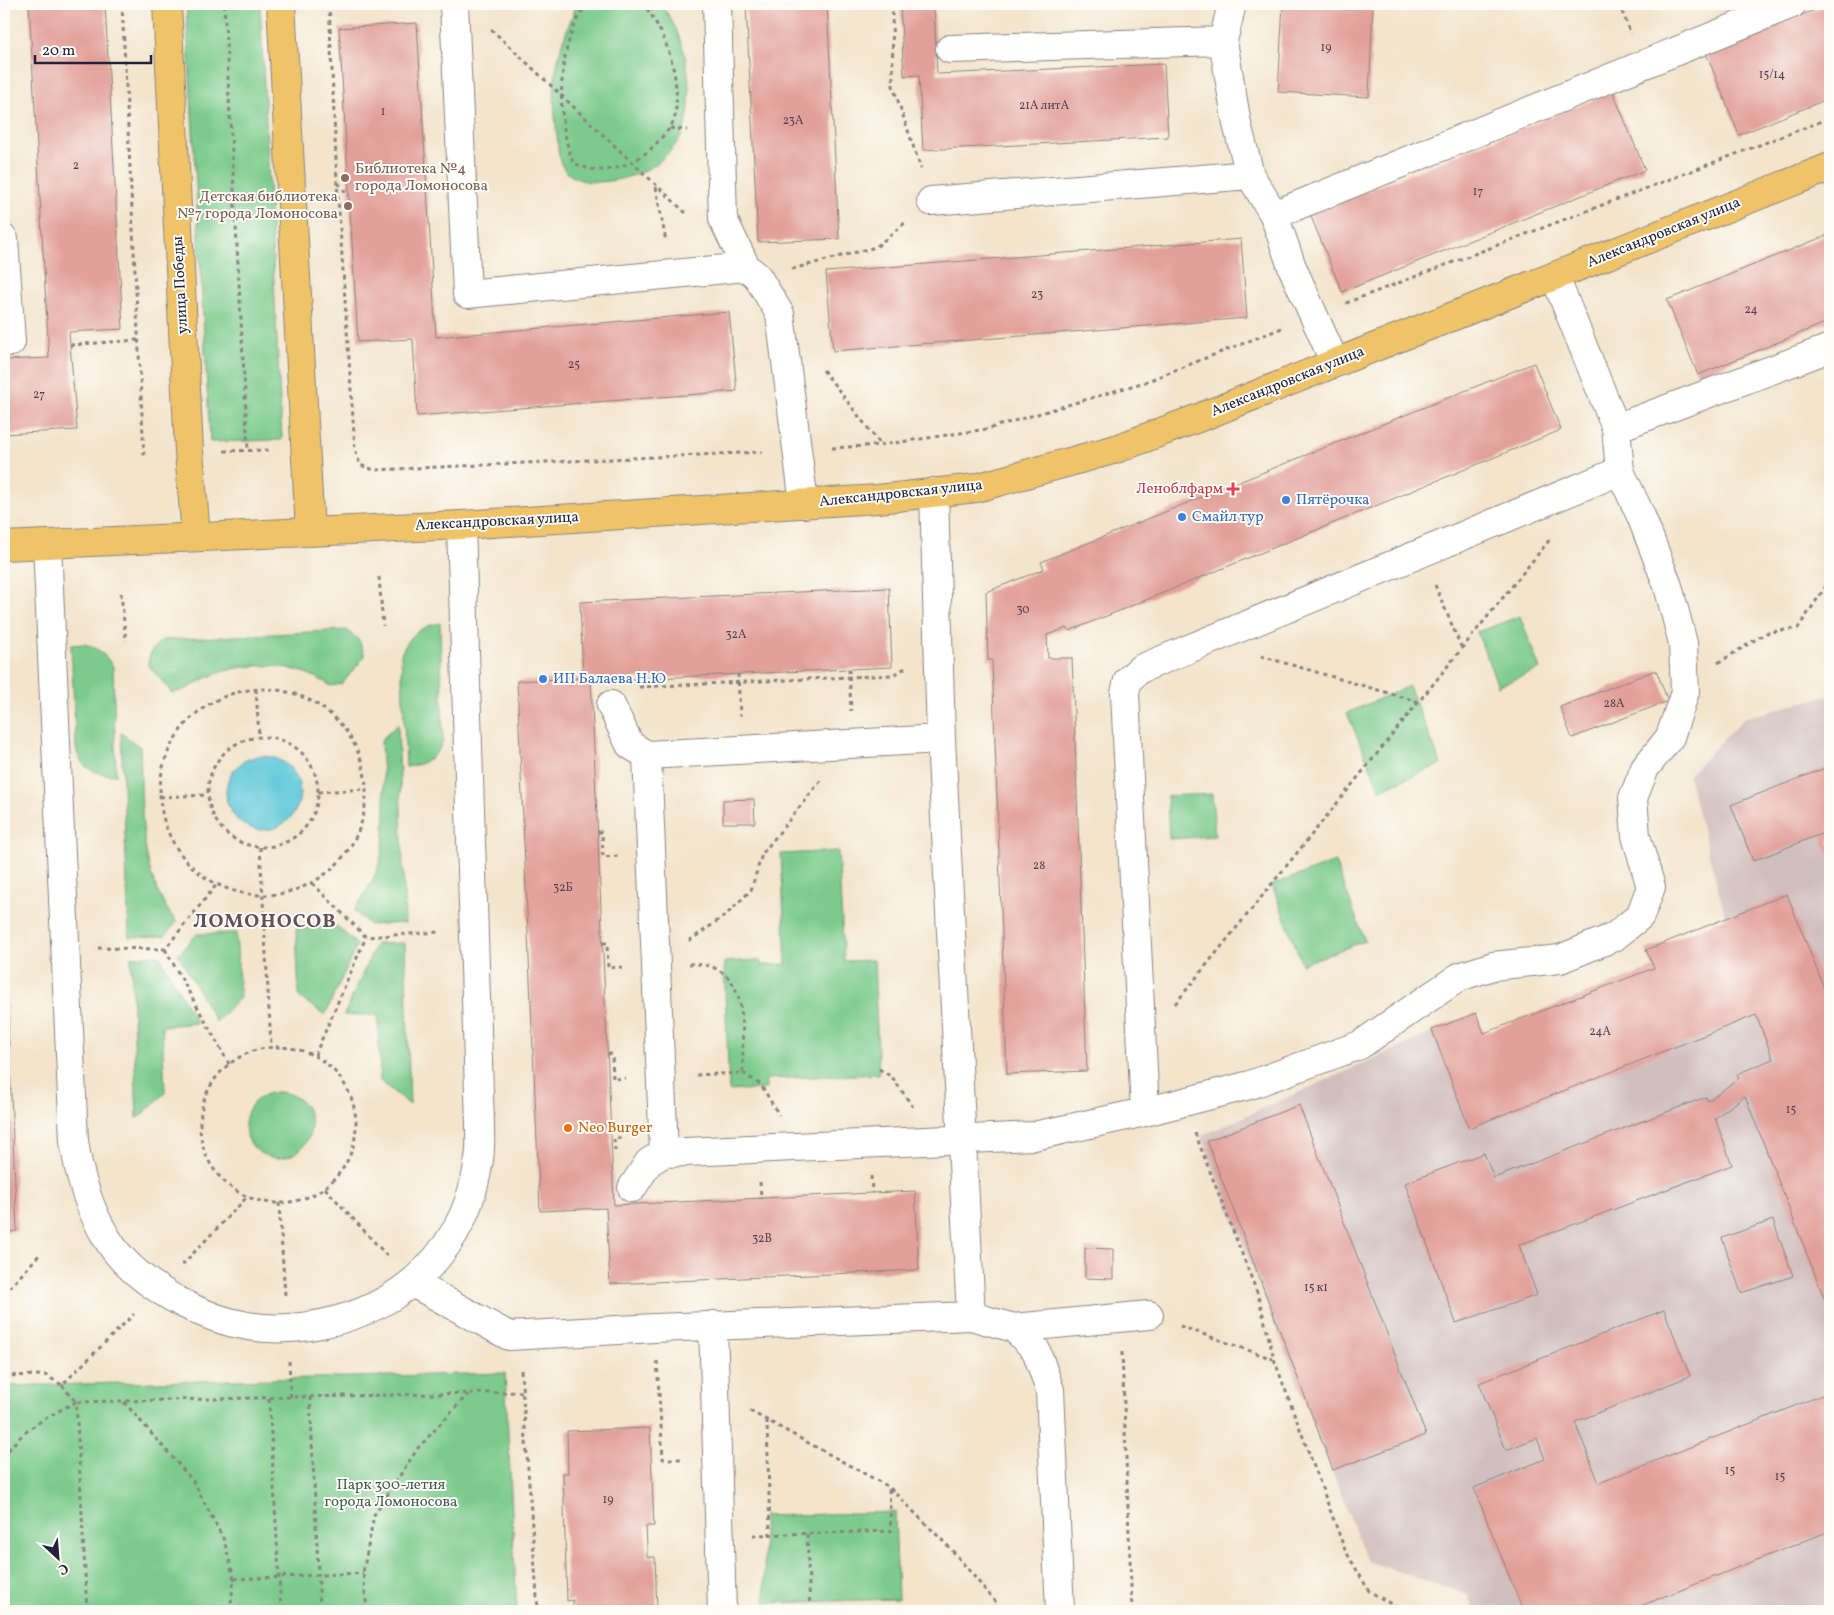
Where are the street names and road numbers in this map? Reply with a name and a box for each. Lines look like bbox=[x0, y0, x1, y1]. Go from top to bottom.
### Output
street label: Александровская улица bbox=[1584, 193, 1744, 273]
street label: улица Победы bbox=[168, 235, 194, 334]
street label: Александровская улица bbox=[1208, 342, 1368, 422]
street label: Александровская улица bbox=[818, 475, 984, 513]
street label: Александровская улица bbox=[415, 507, 579, 537]

